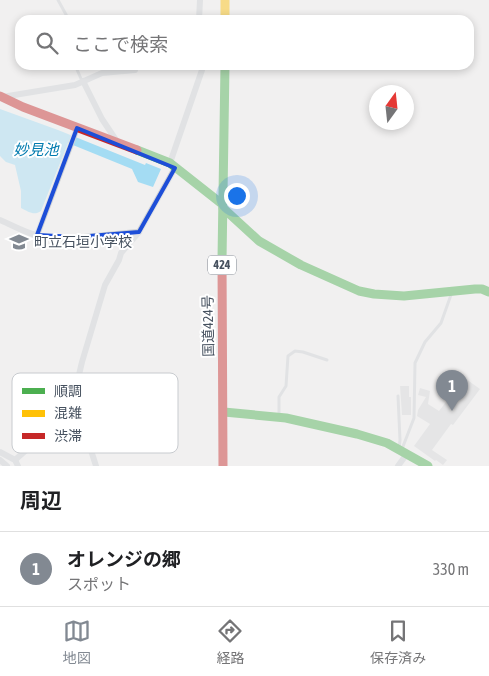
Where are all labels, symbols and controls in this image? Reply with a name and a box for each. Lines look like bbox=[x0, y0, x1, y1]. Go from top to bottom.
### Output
search box bbox=[15, 15, 474, 70]
icon: search bbox=[33, 29, 61, 57]
text: ここで検索 bbox=[73, 33, 168, 55]
north arrow bbox=[369, 85, 414, 130]
water label: 妙見池 bbox=[13, 141, 60, 158]
your location bbox=[224, 183, 250, 209]
school or university icon: 町立石垣小学校 bbox=[8, 231, 30, 253]
place label: 町立石垣小学校 bbox=[34, 234, 132, 250]
road number: 424 bbox=[208, 256, 236, 274]
street label: 国道424号 bbox=[199, 295, 217, 357]
pin: 1 bbox=[436, 370, 468, 411]
legend bbox=[12, 373, 178, 453]
text: 順調 bbox=[54, 383, 82, 399]
text: 混雑 bbox=[54, 405, 82, 421]
text: 渋滞 bbox=[54, 428, 82, 444]
text: 周辺 bbox=[20, 488, 62, 512]
text: オレンジの郷 bbox=[67, 548, 181, 570]
text: 1 bbox=[32, 560, 40, 578]
text: 330 m bbox=[433, 560, 469, 578]
text: スポット bbox=[67, 575, 131, 593]
tab: 地図 bbox=[63, 617, 91, 667]
tab: 経路 bbox=[216, 617, 244, 667]
tab: 保存済み bbox=[370, 617, 426, 667]

